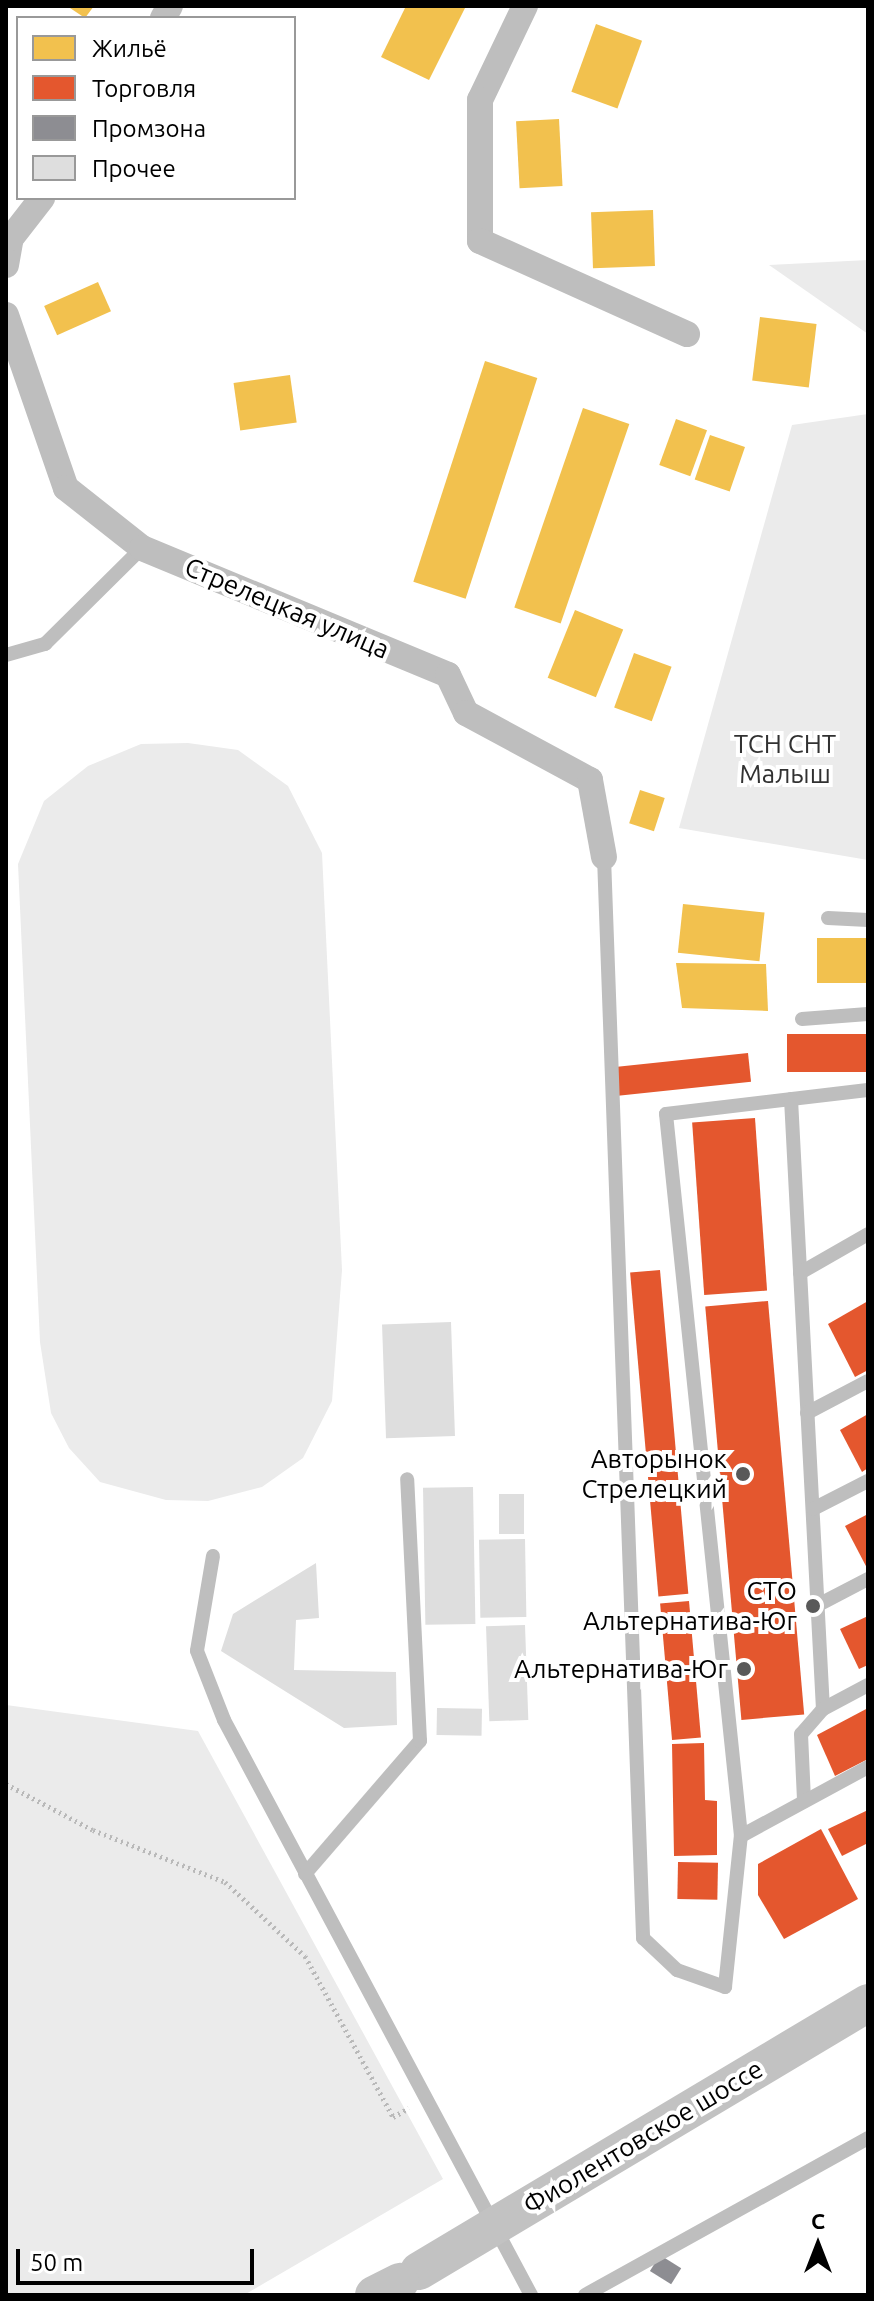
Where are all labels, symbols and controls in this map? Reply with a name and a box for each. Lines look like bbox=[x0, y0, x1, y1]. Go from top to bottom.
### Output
legend bbox=[16, 16, 296, 200]
text: Жильё bbox=[92, 35, 167, 62]
text: Торговля bbox=[92, 75, 196, 102]
text: Промзона bbox=[92, 115, 206, 142]
text: Прочее bbox=[92, 155, 176, 182]
street label: Стрелецкая улица bbox=[180, 551, 394, 665]
park label: ТСН СНТ Малыш bbox=[734, 728, 836, 790]
place label: Авторынок Стрелецкий bbox=[582, 1443, 727, 1504]
marker: Авторынок Стрелецкий bbox=[734, 1465, 752, 1483]
place label: СТО Альтернатива-Юг bbox=[583, 1575, 797, 1636]
marker: СТО Альтернатива-Юг bbox=[804, 1597, 822, 1615]
place label: Альтернатива-Юг bbox=[514, 1653, 728, 1685]
marker: Альтернатива-Юг bbox=[735, 1660, 753, 1678]
street label: Фиолентовское шоссе bbox=[517, 2053, 769, 2221]
north arrow bbox=[778, 2205, 858, 2285]
text: С bbox=[811, 2208, 825, 2233]
scale bar bbox=[20, 2233, 258, 2283]
text: 50 m bbox=[30, 2249, 83, 2276]

